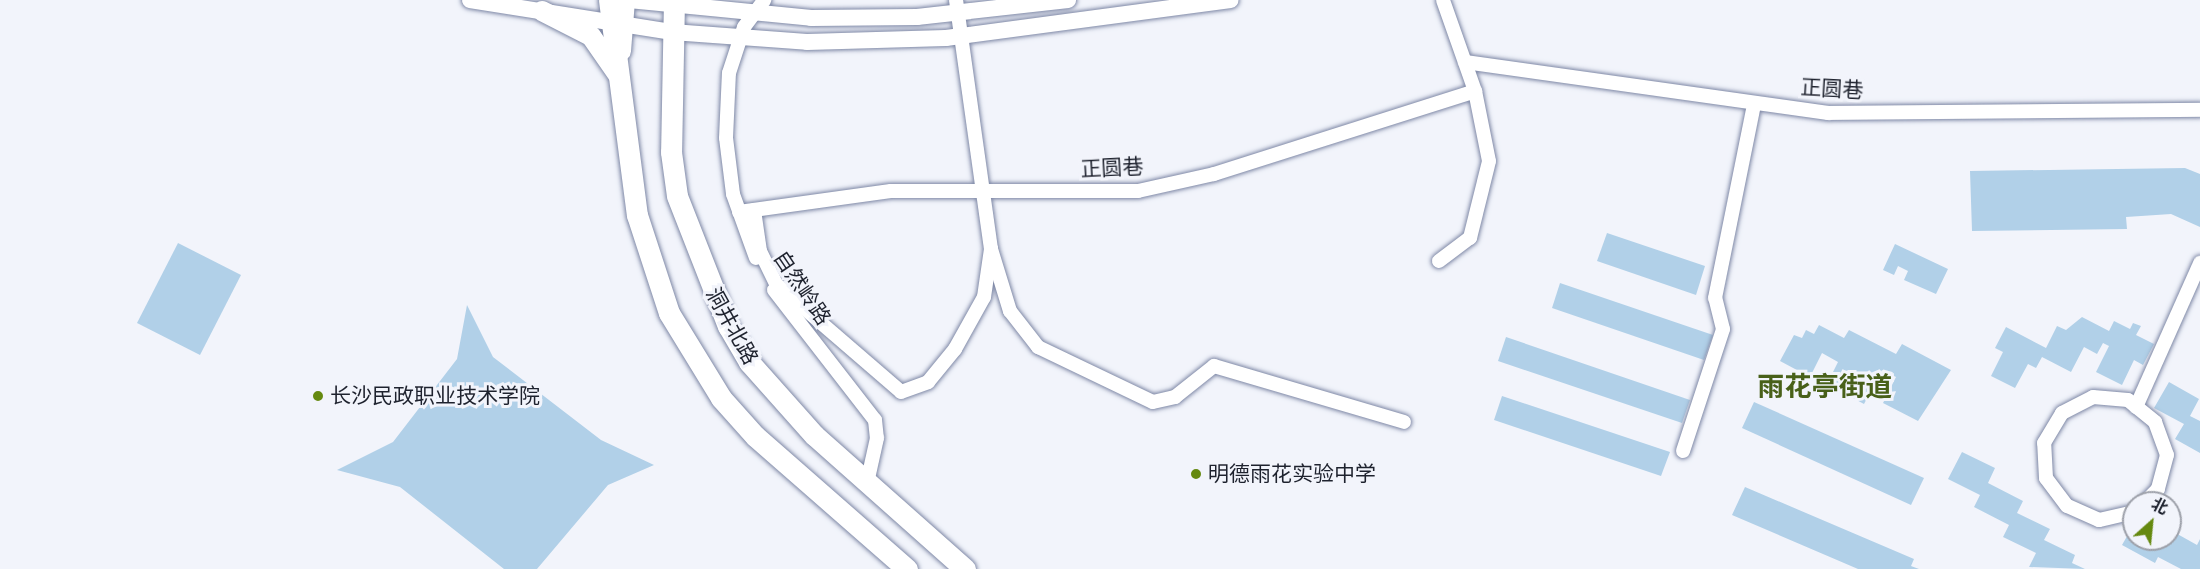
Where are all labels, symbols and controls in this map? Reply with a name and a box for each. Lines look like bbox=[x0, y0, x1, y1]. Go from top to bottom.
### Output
street label: 正圆巷 bbox=[1800, 75, 1864, 103]
street label: 正圆巷 bbox=[1080, 154, 1144, 182]
street label: 自然岭路 bbox=[768, 246, 836, 330]
street label: 洞井北路 bbox=[701, 283, 763, 369]
district label: 雨花亭街道 bbox=[1758, 372, 1892, 404]
place label: 长沙民政职业技术学院 bbox=[330, 383, 540, 409]
marker: 长沙民政职业技术学院 bbox=[311, 389, 325, 403]
place label: 明德雨花实验中学 bbox=[1208, 461, 1376, 487]
marker: 明德雨花实验中学 bbox=[1189, 467, 1203, 481]
north arrow bbox=[2122, 491, 2182, 551]
text: 北 bbox=[2148, 494, 2171, 518]

